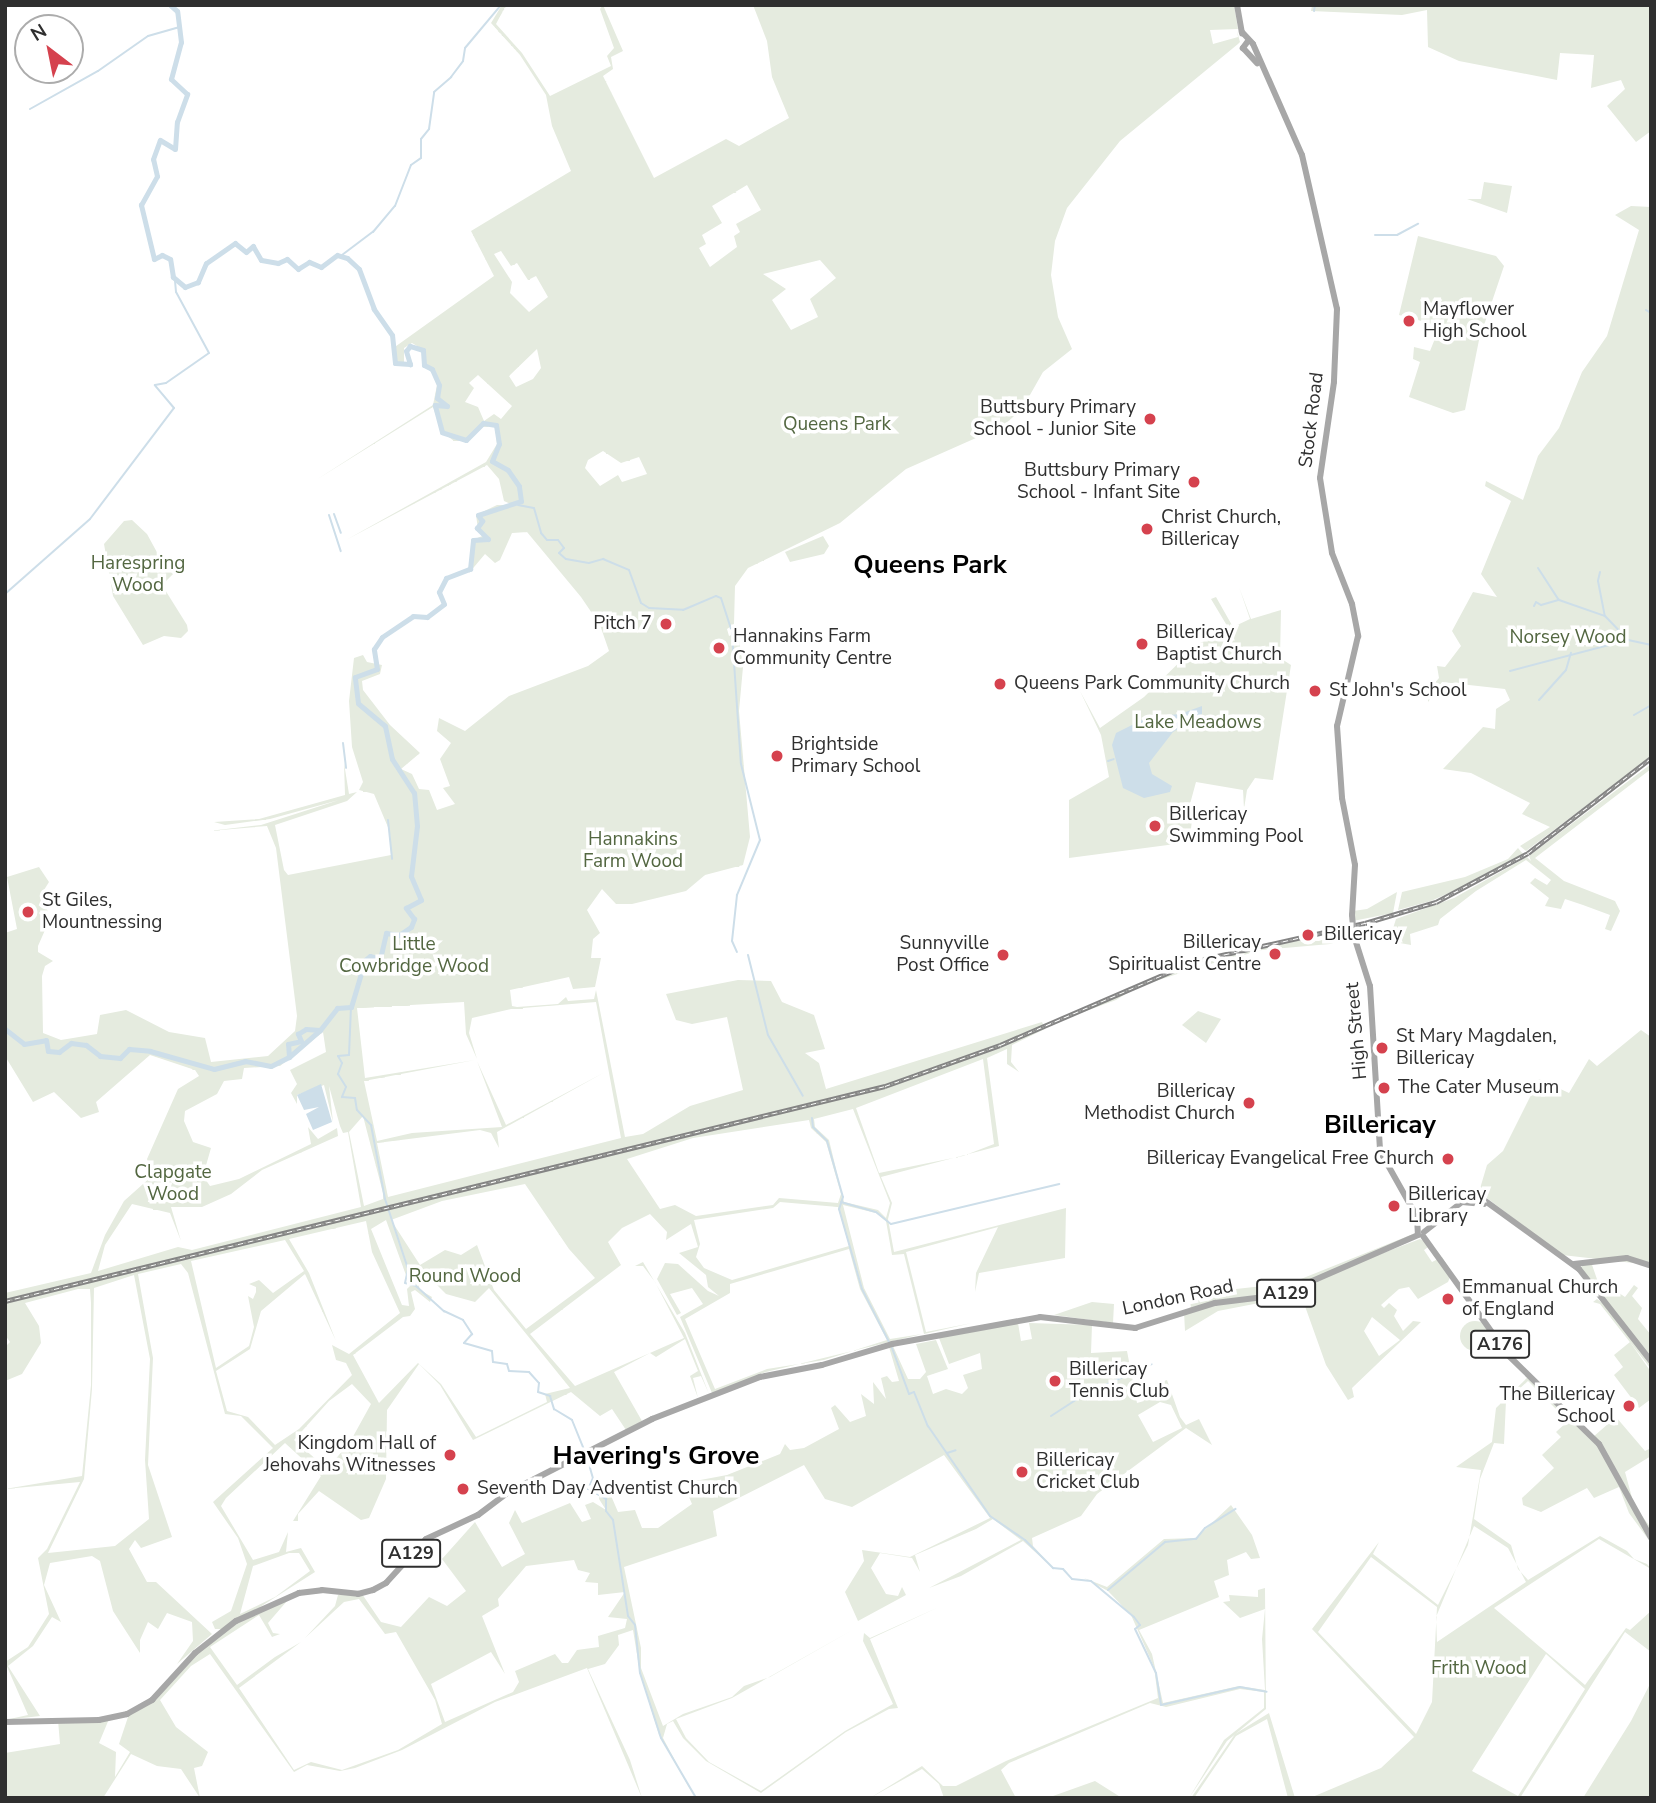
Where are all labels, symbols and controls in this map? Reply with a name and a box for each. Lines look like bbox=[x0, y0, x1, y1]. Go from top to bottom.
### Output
north arrow bbox=[14, 14, 84, 84]
text: N bbox=[26, 18, 52, 48]
place label: Mayflower High School bbox=[1423, 299, 1527, 343]
marker: Mayflower High School bbox=[1401, 313, 1417, 329]
street label: Stock Road bbox=[1295, 371, 1329, 469]
place label: Buttsbury Primary School - Junior Site bbox=[973, 397, 1136, 441]
marker: Buttsbury Primary School - Junior Site bbox=[1142, 411, 1158, 427]
park label: Queens Park bbox=[783, 414, 891, 436]
place label: Buttsbury Primary School - Infant Site bbox=[1017, 460, 1180, 504]
marker: Buttsbury Primary School - Infant Site bbox=[1186, 474, 1202, 490]
place label: Christ Church, Billericay bbox=[1161, 507, 1281, 551]
marker: Christ Church, Billericay bbox=[1139, 521, 1155, 537]
district label: Queens Park bbox=[853, 549, 1007, 581]
park label: Harespring Wood bbox=[91, 553, 185, 597]
place label: Pitch 7 bbox=[593, 613, 652, 635]
marker: Pitch 7 bbox=[658, 616, 674, 632]
place label: Billericay Baptist Church bbox=[1156, 622, 1282, 666]
place label: Hannakins Farm Community Centre bbox=[733, 626, 892, 670]
park label: Norsey Wood bbox=[1509, 627, 1627, 649]
marker: Billericay Baptist Church bbox=[1134, 636, 1150, 652]
marker: Hannakins Farm Community Centre bbox=[711, 640, 727, 656]
place label: Queens Park Community Church bbox=[1014, 673, 1290, 695]
marker: Queens Park Community Church bbox=[992, 676, 1008, 692]
place label: St John's School bbox=[1329, 680, 1467, 702]
marker: St John's School bbox=[1307, 683, 1323, 699]
park label: Lake Meadows bbox=[1134, 712, 1262, 734]
place label: Brightside Primary School bbox=[791, 734, 920, 778]
marker: Brightside Primary School bbox=[769, 748, 785, 764]
place label: Billericay Swimming Pool bbox=[1169, 804, 1303, 848]
marker: Billericay Swimming Pool bbox=[1147, 818, 1163, 834]
park label: Hannakins Farm Wood bbox=[583, 829, 683, 873]
place label: St Giles, Mountnessing bbox=[42, 890, 162, 934]
marker: St Giles, Mountnessing bbox=[20, 904, 36, 920]
place label: Billericay bbox=[1324, 924, 1402, 946]
marker: Billericay bbox=[1298, 925, 1318, 945]
place label: Billericay Spiritualist Centre bbox=[1108, 932, 1261, 976]
place label: Sunnyville Post Office bbox=[896, 933, 989, 977]
park label: Little Cowbridge Wood bbox=[339, 934, 489, 978]
marker: Billericay Spiritualist Centre bbox=[1267, 946, 1283, 962]
marker: Sunnyville Post Office bbox=[995, 947, 1011, 963]
street label: High Street bbox=[1341, 981, 1373, 1081]
place label: St Mary Magdalen, Billericay bbox=[1396, 1026, 1557, 1070]
marker: St Mary Magdalen, Billericay bbox=[1374, 1040, 1390, 1056]
place label: The Cater Museum bbox=[1398, 1077, 1559, 1099]
marker: The Cater Museum bbox=[1376, 1080, 1392, 1096]
place label: Billericay Methodist Church bbox=[1084, 1081, 1235, 1125]
marker: Billericay Methodist Church bbox=[1241, 1095, 1257, 1111]
district label: Billericay bbox=[1324, 1109, 1436, 1141]
place label: Billericay Evangelical Free Church bbox=[1146, 1148, 1434, 1170]
marker: Billericay Evangelical Free Church bbox=[1440, 1151, 1456, 1167]
park label: Clapgate Wood bbox=[134, 1162, 212, 1206]
place label: Billericay Library bbox=[1408, 1184, 1486, 1228]
marker: Billericay Library bbox=[1386, 1198, 1402, 1214]
park label: Round Wood bbox=[409, 1266, 521, 1288]
street label: London Road bbox=[1120, 1275, 1236, 1321]
place label: Emmanual Church of England bbox=[1462, 1277, 1618, 1321]
road number: A129 bbox=[1254, 1278, 1318, 1308]
marker: Emmanual Church of England bbox=[1440, 1291, 1456, 1307]
road number: A176 bbox=[1468, 1330, 1532, 1358]
place label: Billericay Tennis Club bbox=[1069, 1359, 1169, 1403]
marker: Billericay Tennis Club bbox=[1047, 1373, 1063, 1389]
place label: The Billericay School bbox=[1500, 1384, 1615, 1428]
marker: The Billericay School bbox=[1621, 1398, 1637, 1414]
place label: Kingdom Hall of Jehovahs Witnesses bbox=[264, 1433, 436, 1477]
district label: Havering's Grove bbox=[553, 1440, 759, 1472]
marker: Kingdom Hall of Jehovahs Witnesses bbox=[442, 1447, 458, 1463]
place label: Billericay Cricket Club bbox=[1036, 1450, 1140, 1494]
marker: Billericay Cricket Club bbox=[1014, 1464, 1030, 1480]
place label: Seventh Day Adventist Church bbox=[477, 1478, 738, 1500]
marker: Seventh Day Adventist Church bbox=[455, 1481, 471, 1497]
road number: A129 bbox=[380, 1538, 442, 1568]
park label: Frith Wood bbox=[1431, 1658, 1527, 1680]

